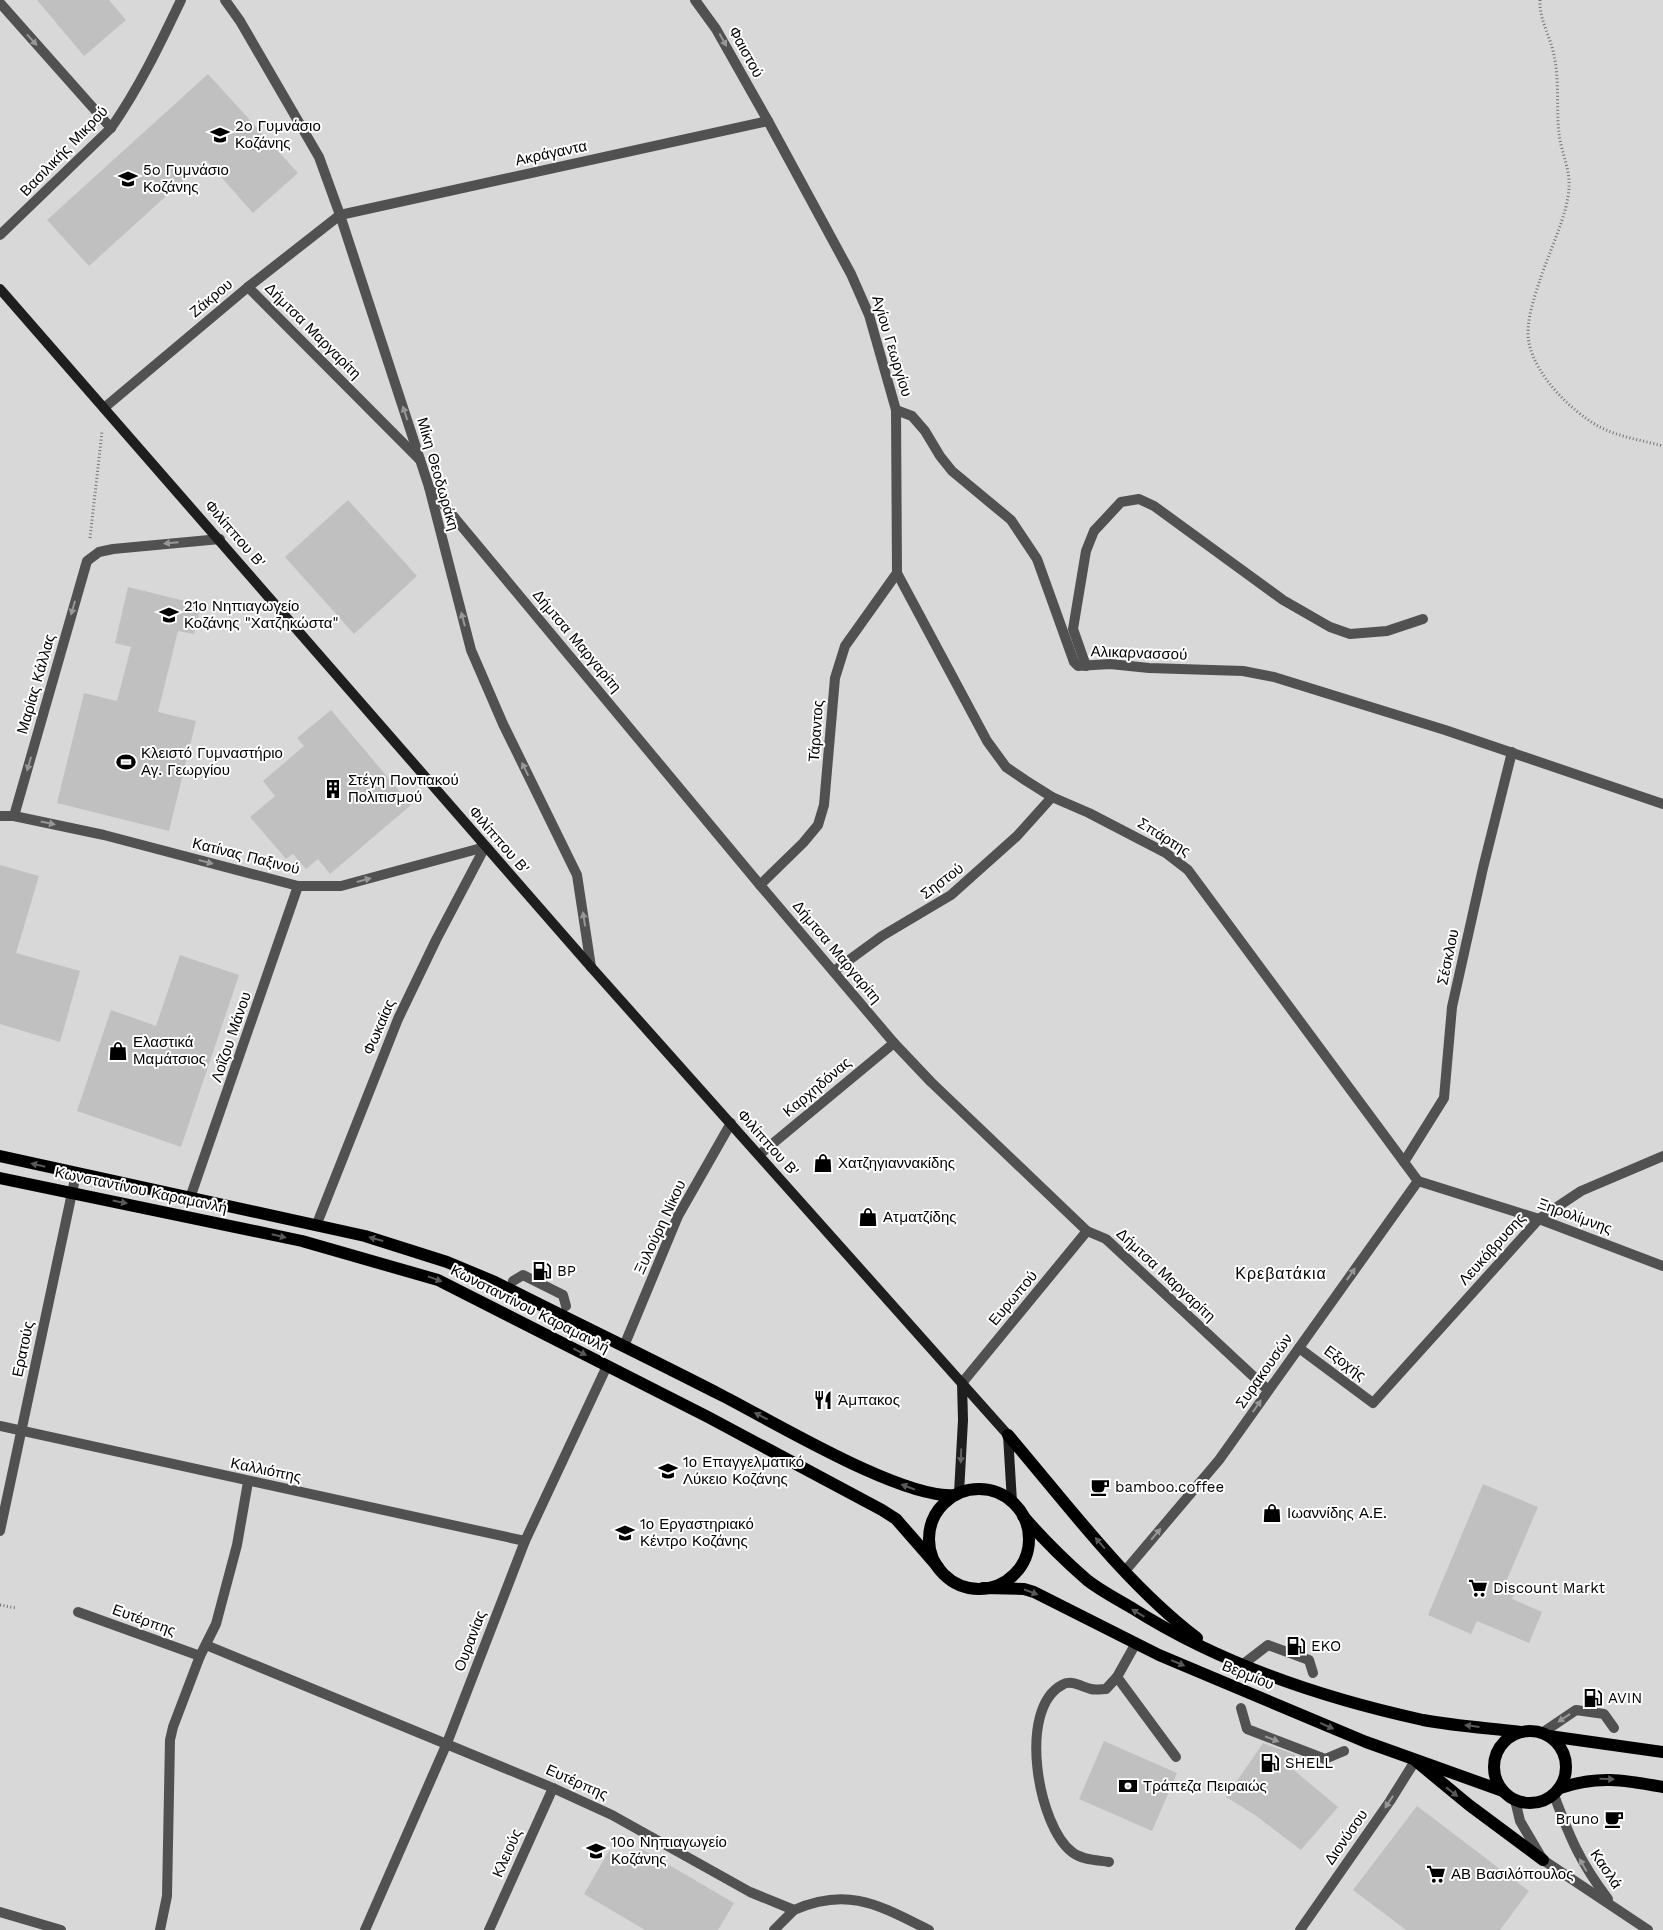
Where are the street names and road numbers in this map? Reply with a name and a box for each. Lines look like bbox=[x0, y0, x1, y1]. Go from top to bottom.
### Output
street label: Φαιστού bbox=[725, 23, 767, 81]
street label: Βασιλικής Μικρού bbox=[16, 102, 112, 200]
street label: Ακράγαντα bbox=[514, 137, 589, 169]
street label: Ζάκρου bbox=[186, 275, 236, 321]
street label: Δήμτσα Μαργαρίτη bbox=[261, 279, 365, 383]
street label: Αγίου Γεωργίου bbox=[868, 293, 916, 399]
street label: Μίκη Θεοδωράκη bbox=[413, 415, 463, 533]
street label: Φιλίππου Β' bbox=[201, 497, 269, 571]
street label: Δήμτσα Μαργαρίτη bbox=[529, 586, 625, 696]
street label: Μαρίας Κάλλας bbox=[13, 632, 59, 736]
street label: Αλικαρνασσού bbox=[1090, 642, 1188, 664]
street label: Τάραντος bbox=[805, 699, 827, 763]
street label: Φιλίππου Β' bbox=[465, 803, 533, 877]
street label: Σπάρτης bbox=[1134, 814, 1194, 860]
street label: Κατίνας Παξινού bbox=[191, 834, 301, 878]
street label: Σηστού bbox=[917, 859, 967, 903]
street label: Δήμτσα Μαργαρίτη bbox=[789, 897, 885, 1007]
street label: Σέσκλου bbox=[1433, 927, 1463, 987]
street label: Λοΐζου Μάνου bbox=[207, 990, 255, 1084]
street label: Φωκαίας bbox=[359, 996, 399, 1058]
street label: Καρχηδόνας bbox=[779, 1053, 855, 1121]
street label: Φιλίππου Β' bbox=[733, 1106, 803, 1180]
street label: Κωνσταντίνου Καραμανλή bbox=[53, 1163, 229, 1217]
street label: Ξυλούρη Νίκου bbox=[630, 1177, 690, 1277]
street label: Ξηρολίμνης bbox=[1535, 1194, 1615, 1238]
street label: Λευκόβρυσης bbox=[1455, 1209, 1529, 1289]
street label: Δήμτσα Μαργαρίτη bbox=[1113, 1225, 1219, 1325]
street label: Κωνσταντίνου Καραμανλή bbox=[448, 1261, 612, 1357]
street label: Ευρωπού bbox=[985, 1267, 1041, 1329]
street label: Ερατούς bbox=[8, 1319, 38, 1379]
street label: Συρακουσών bbox=[1232, 1330, 1296, 1412]
street label: Εξοχής bbox=[1321, 1341, 1369, 1385]
street label: Καλλιόπης bbox=[229, 1454, 303, 1486]
street label: Ευτέρπης bbox=[110, 1600, 178, 1640]
street label: Ουρανίας bbox=[450, 1608, 490, 1674]
street label: Βερμίου bbox=[1219, 1656, 1277, 1694]
street label: Ευτέρπης bbox=[543, 1760, 611, 1804]
street label: Διονύσου bbox=[1321, 1806, 1371, 1868]
street label: Κλειούς bbox=[488, 1826, 526, 1880]
street label: Κασλά bbox=[1586, 1846, 1626, 1892]

